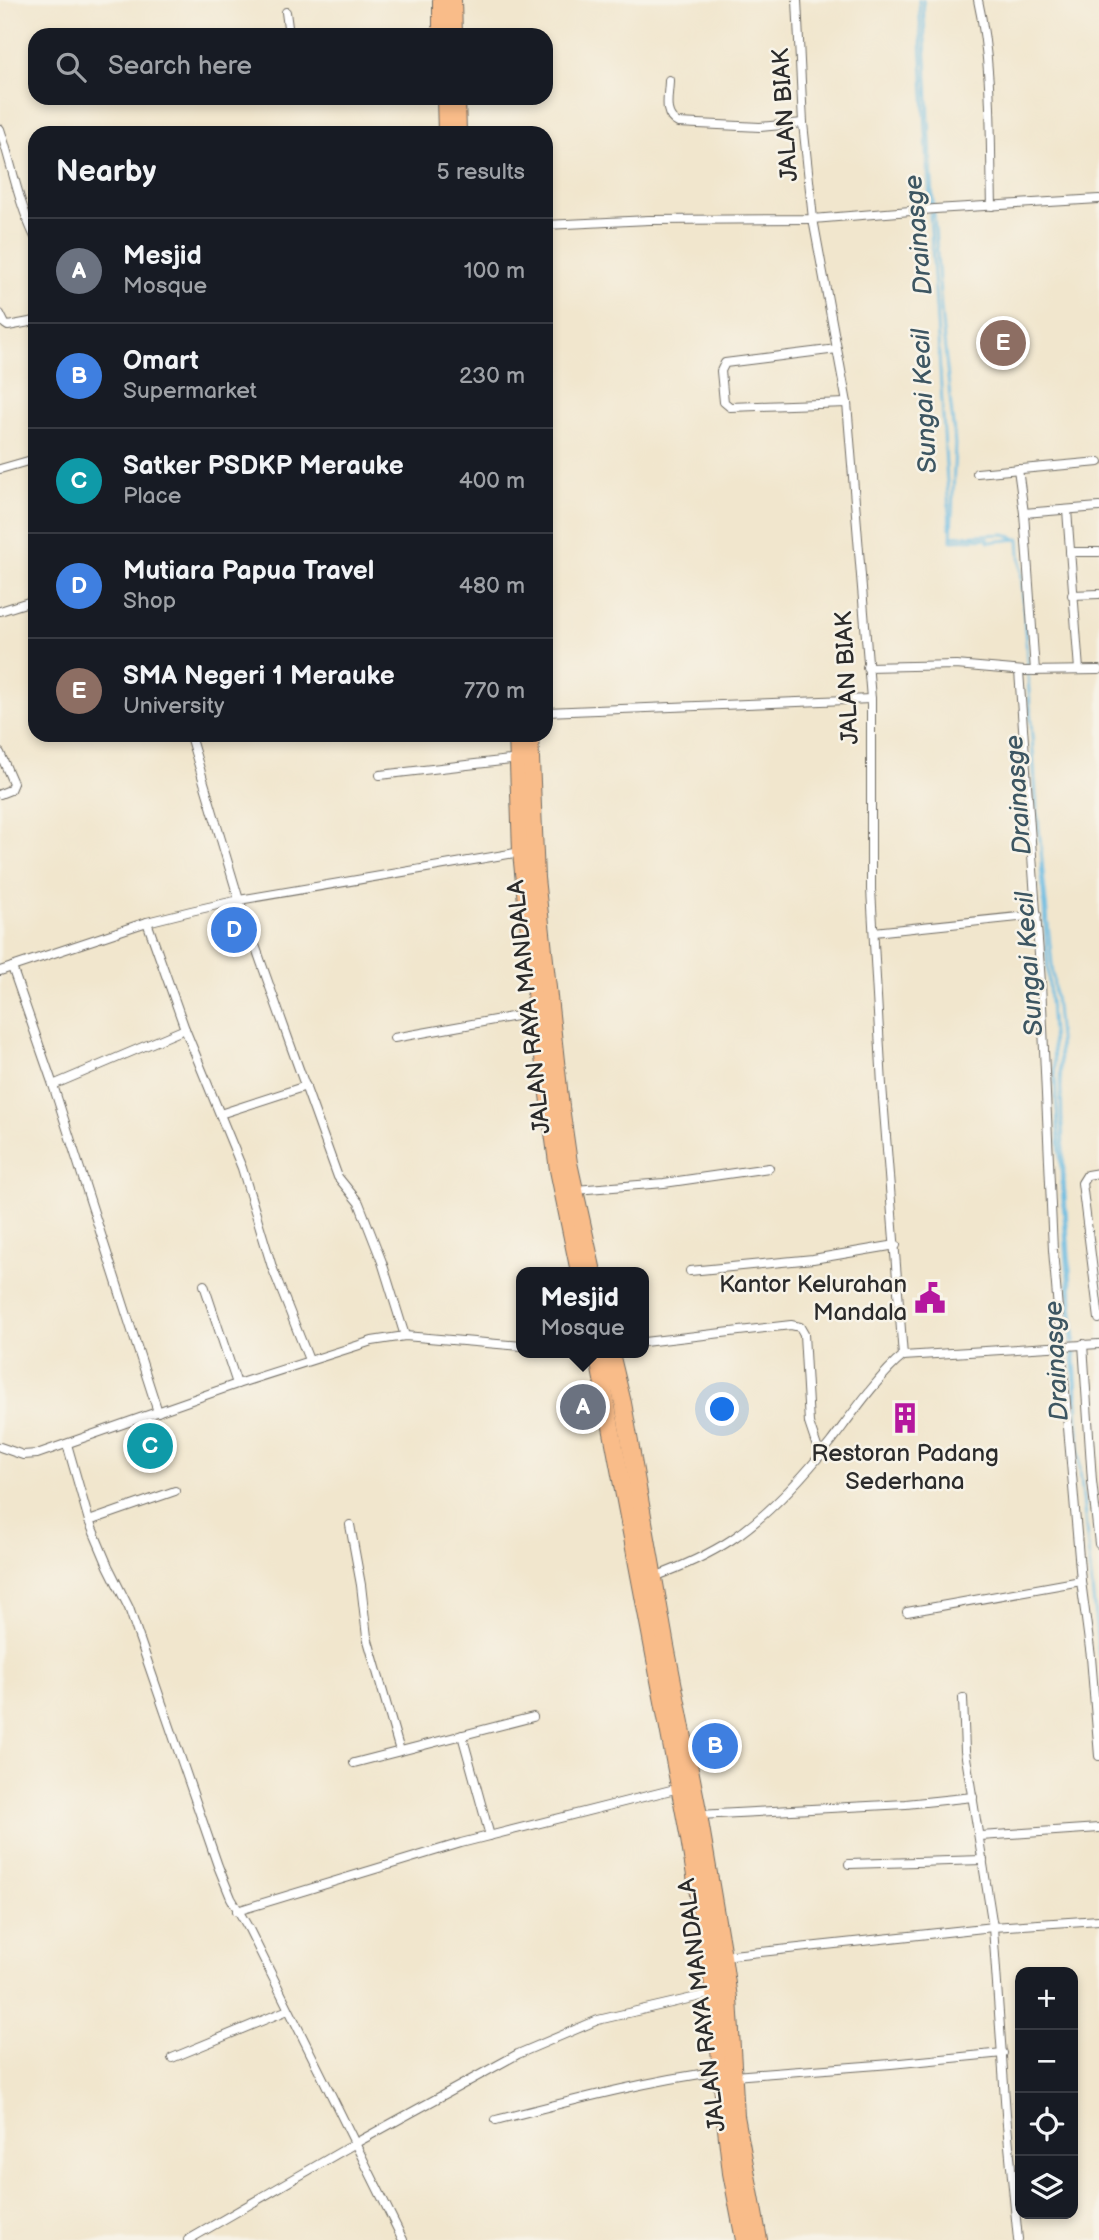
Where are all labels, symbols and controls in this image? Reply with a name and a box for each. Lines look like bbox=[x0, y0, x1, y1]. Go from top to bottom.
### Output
search box bbox=[28, 28, 553, 105]
street label: JALAN BIAK bbox=[766, 47, 804, 182]
icon: search bbox=[52, 48, 90, 86]
text: Search here bbox=[108, 51, 252, 82]
text: Nearby bbox=[56, 154, 156, 190]
text: 5 results bbox=[437, 158, 525, 186]
water label: Drainasge bbox=[898, 174, 940, 296]
text: Mesjid bbox=[123, 241, 202, 272]
text: A bbox=[72, 257, 86, 285]
text: 100 m bbox=[464, 257, 525, 285]
text: Mosque bbox=[123, 272, 207, 300]
pin: E bbox=[980, 317, 1026, 369]
water label: Sungai Kecil bbox=[906, 327, 944, 474]
text: Omart bbox=[123, 346, 199, 377]
text: B bbox=[71, 362, 87, 390]
text: 230 m bbox=[459, 362, 525, 390]
text: Supermarket bbox=[123, 377, 257, 405]
text: Satker PSDKP Merauke bbox=[123, 451, 404, 482]
text: C bbox=[71, 467, 87, 495]
text: 400 m bbox=[459, 467, 525, 495]
text: Place bbox=[123, 482, 181, 510]
text: Mutiara Papua Travel bbox=[123, 556, 374, 587]
text: D bbox=[71, 572, 87, 600]
text: 480 m bbox=[459, 572, 525, 600]
text: Shop bbox=[123, 587, 176, 615]
street label: JALAN BIAK bbox=[829, 610, 865, 745]
text: SMA Negeri 1 Merauke bbox=[123, 661, 395, 692]
text: E bbox=[72, 677, 86, 705]
text: 770 m bbox=[464, 677, 525, 705]
text: University bbox=[123, 692, 224, 720]
water label: Drainasge bbox=[999, 734, 1039, 856]
street label: JALAN RAYA MANDALA bbox=[501, 878, 557, 1135]
water label: Sungai Kecil bbox=[1009, 890, 1051, 1037]
pin: D bbox=[211, 904, 257, 956]
popup bbox=[516, 1267, 649, 1358]
place label: Kantor Kelurahan Mandala bbox=[719, 1270, 907, 1327]
public building icon: Kantor Kelurahan Mandala bbox=[913, 1281, 947, 1315]
text: Mesjid bbox=[540, 1283, 619, 1314]
water label: Drainasge bbox=[1038, 1300, 1076, 1422]
text: Mosque bbox=[540, 1314, 625, 1342]
pin: A bbox=[560, 1381, 606, 1433]
your location bbox=[705, 1392, 739, 1426]
building icon: Restoran Padang Sederhana bbox=[888, 1401, 922, 1435]
pin: C bbox=[127, 1420, 173, 1472]
place label: Restoran Padang Sederhana bbox=[811, 1439, 999, 1496]
pin: B bbox=[692, 1720, 738, 1772]
street label: JALAN RAYA MANDALA bbox=[672, 1876, 732, 2133]
map controls bbox=[1015, 1967, 1078, 2219]
button: + bbox=[1015, 1967, 1078, 2030]
button: − bbox=[1015, 2030, 1078, 2093]
button: locate bbox=[1015, 2093, 1078, 2156]
button: layers bbox=[1015, 2156, 1078, 2219]

